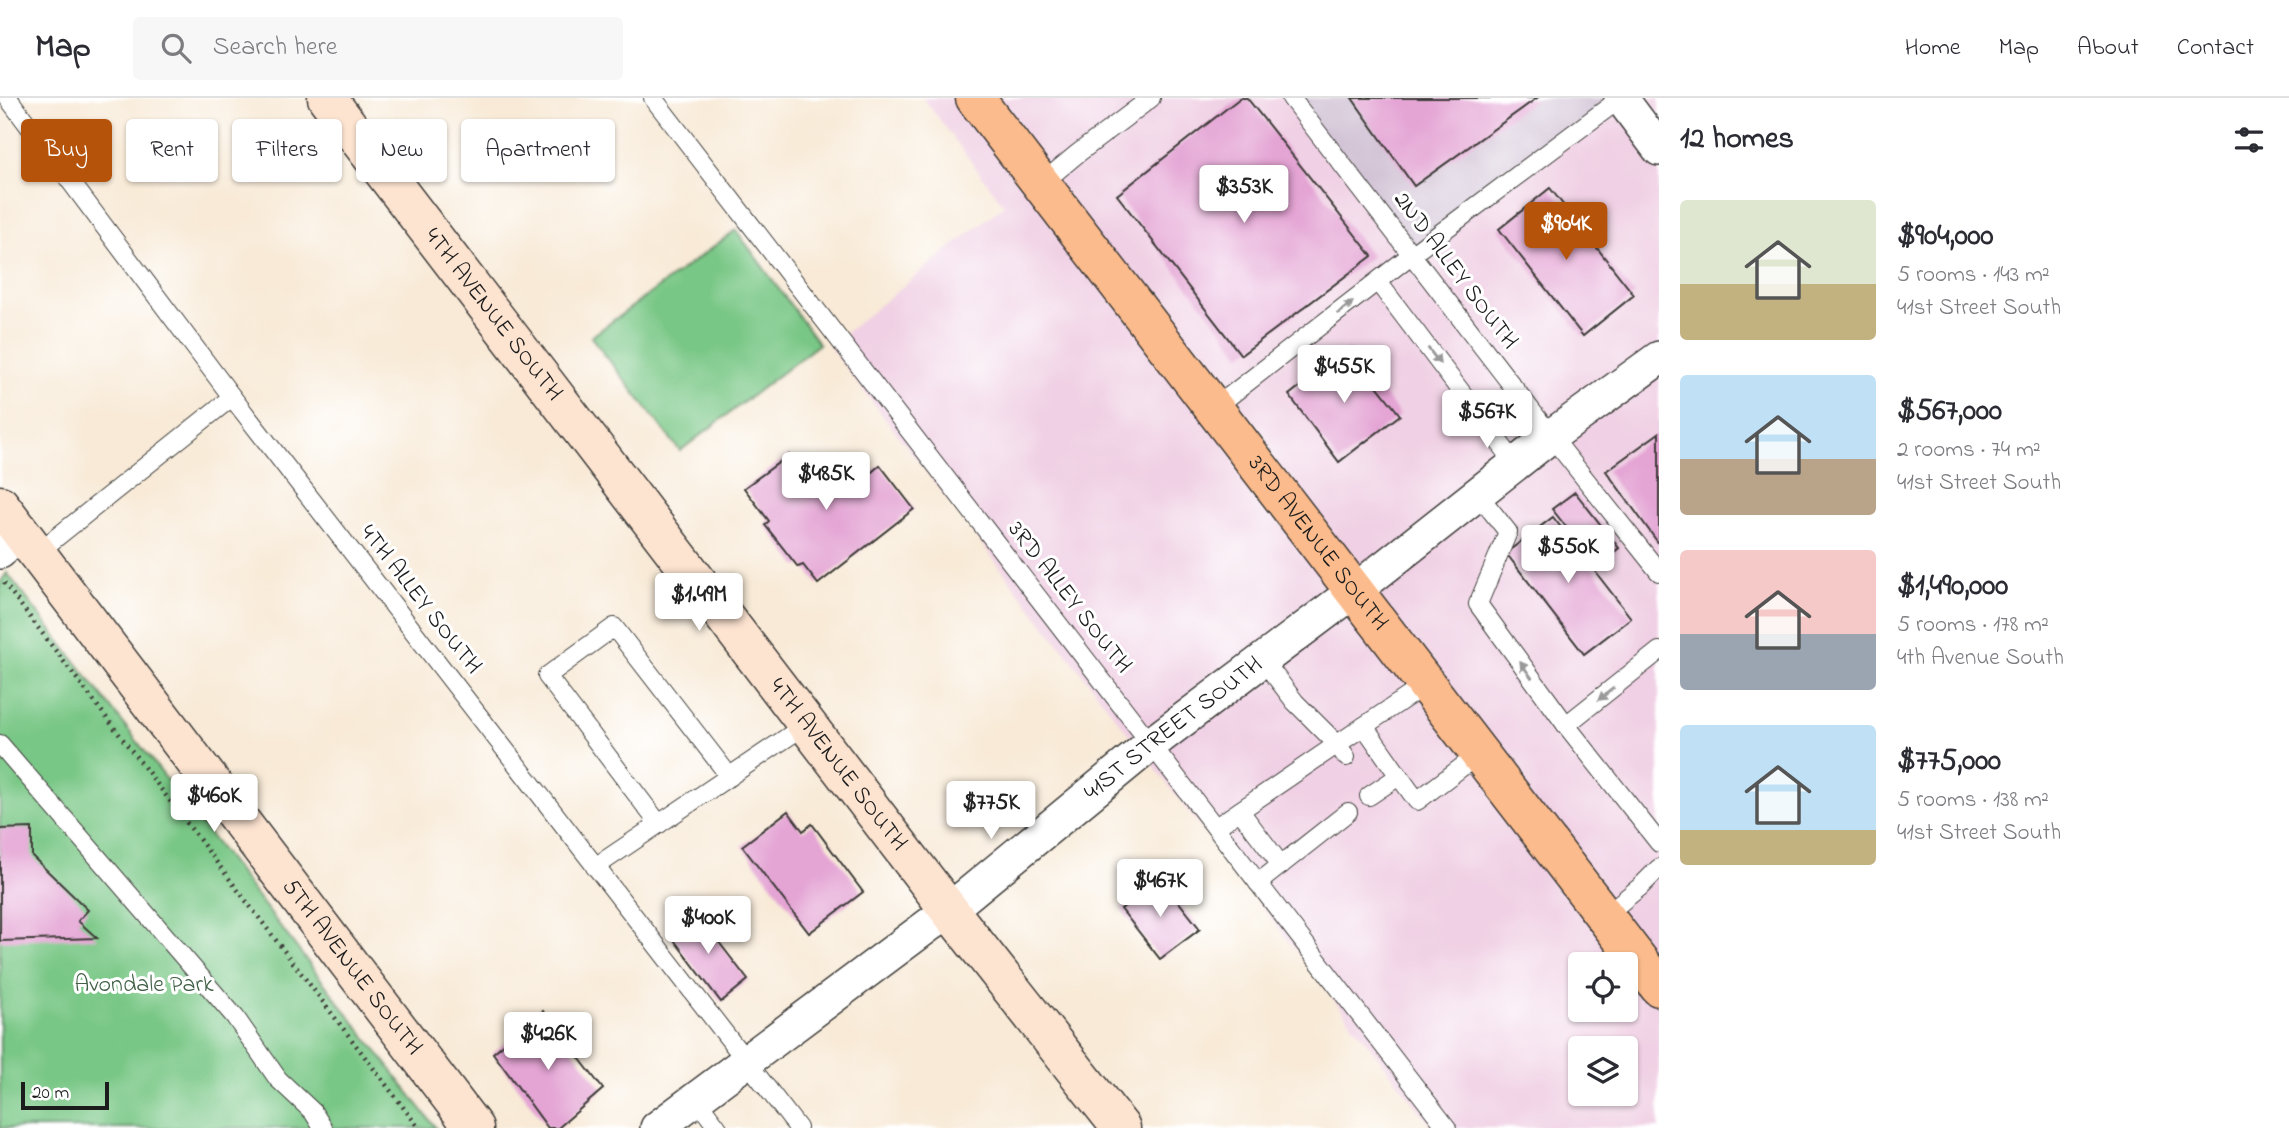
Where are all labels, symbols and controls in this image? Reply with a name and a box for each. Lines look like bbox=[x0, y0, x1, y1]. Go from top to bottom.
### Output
search box bbox=[133, 17, 623, 80]
text: Map bbox=[35, 24, 91, 72]
icon: search bbox=[157, 29, 195, 67]
text: Search here bbox=[213, 29, 337, 67]
text: Home bbox=[1905, 31, 1961, 66]
text: Map bbox=[1999, 31, 2039, 66]
text: About bbox=[2077, 31, 2139, 66]
text: Contact bbox=[2177, 31, 2254, 66]
text: 12 homes bbox=[1680, 118, 1794, 162]
chip: Buy bbox=[21, 119, 112, 182]
chip: Rent bbox=[126, 119, 218, 182]
chip: Filters bbox=[232, 119, 342, 182]
chip: New bbox=[356, 119, 447, 182]
chip: Apartment bbox=[461, 119, 615, 182]
icon: filters bbox=[2230, 121, 2268, 159]
pin: $353K bbox=[1195, 166, 1293, 225]
text: $353K bbox=[1215, 171, 1273, 204]
street label: 2ND ALLEY SOUTH bbox=[1384, 185, 1526, 357]
pin: $904K bbox=[1517, 202, 1615, 262]
text: $904K bbox=[1540, 208, 1592, 241]
text: $904,000 bbox=[1897, 215, 1994, 259]
street label: 4TH AVENUE SOUTH bbox=[415, 221, 571, 409]
icon: home bbox=[1736, 228, 1820, 312]
text: 5 rooms · 143 m² bbox=[1897, 259, 2050, 292]
text: 41st Street South bbox=[1897, 292, 2061, 325]
one-way arrow bbox=[1336, 301, 1354, 315]
pin: $455K bbox=[1295, 345, 1393, 405]
one-way arrow bbox=[1427, 347, 1441, 365]
text: $455K bbox=[1314, 351, 1374, 384]
pin: $567K bbox=[1438, 390, 1536, 450]
text: $567,000 bbox=[1897, 390, 2002, 434]
text: $567K bbox=[1458, 396, 1516, 429]
icon: home bbox=[1736, 403, 1820, 487]
text: 2 rooms · 74 m² bbox=[1897, 434, 2041, 467]
street label: 3RD AVENUE SOUTH bbox=[1239, 448, 1397, 639]
pin: $485K bbox=[777, 452, 875, 512]
text: $485K bbox=[798, 458, 854, 491]
text: 41st Street South bbox=[1897, 467, 2061, 500]
street label: 3RD ALLEY SOUTH bbox=[998, 514, 1140, 682]
street label: 4TH ALLEY SOUTH bbox=[350, 518, 490, 682]
pin: $550K bbox=[1519, 526, 1617, 585]
text: $550K bbox=[1537, 531, 1599, 564]
text: $1,490,000 bbox=[1897, 565, 2008, 609]
pin: $1.49M bbox=[642, 574, 756, 633]
icon: home bbox=[1736, 578, 1820, 662]
text: $1.49M bbox=[671, 579, 727, 612]
text: 5 rooms · 178 m² bbox=[1897, 609, 2049, 642]
text: 4th Avenue South bbox=[1897, 642, 2064, 675]
street label: 41ST STREET SOUTH bbox=[1077, 648, 1270, 810]
one-way arrow bbox=[1519, 661, 1533, 679]
street label: 4TH AVENUE SOUTH bbox=[760, 671, 916, 859]
one-way arrow bbox=[1597, 686, 1615, 701]
text: $775,000 bbox=[1897, 740, 2001, 784]
icon: home bbox=[1736, 753, 1820, 837]
pin: $460K bbox=[165, 774, 263, 834]
text: $460K bbox=[187, 780, 241, 813]
pin: $775K bbox=[942, 782, 1040, 841]
text: 5 rooms · 138 m² bbox=[1897, 784, 2049, 817]
text: $775K bbox=[962, 787, 1020, 820]
text: 41st Street South bbox=[1897, 817, 2061, 850]
pin: $467K bbox=[1111, 860, 1209, 919]
text: $467K bbox=[1133, 865, 1187, 898]
street label: 5TH AVENUE SOUTH bbox=[273, 872, 431, 1063]
pin: $400K bbox=[659, 896, 757, 956]
text: $400K bbox=[681, 902, 735, 935]
map controls bbox=[1568, 952, 1638, 1106]
button: locate bbox=[1568, 952, 1638, 1022]
park label: Avondale Park bbox=[75, 968, 214, 1003]
pin: $426K bbox=[499, 1012, 597, 1072]
text: $426K bbox=[520, 1018, 576, 1051]
button: layers bbox=[1568, 1036, 1638, 1106]
scale bar bbox=[21, 1079, 108, 1111]
text: 20 m bbox=[32, 1080, 69, 1107]

